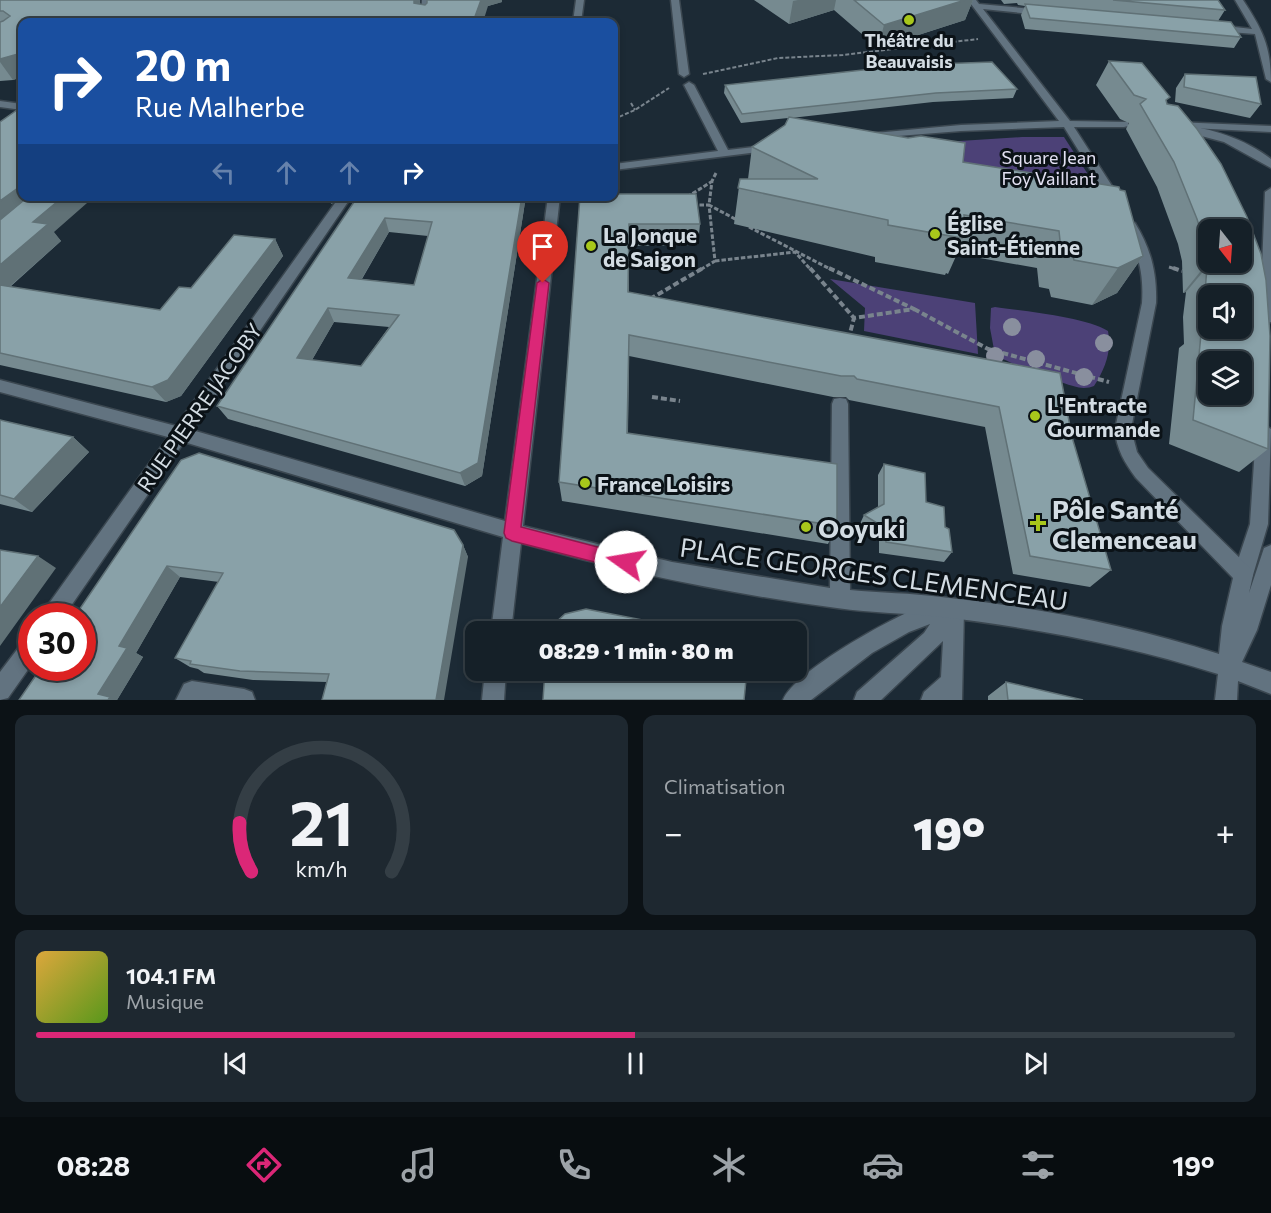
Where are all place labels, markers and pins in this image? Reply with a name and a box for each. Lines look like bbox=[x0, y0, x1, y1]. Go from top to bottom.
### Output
marker: Théâtre du Beauvaisis bbox=[902, 13, 916, 27]
place label: Théâtre du Beauvaisis bbox=[864, 29, 954, 72]
place label: Église Saint-Étienne bbox=[947, 210, 1080, 259]
pin bbox=[517, 221, 568, 283]
place label: La Jonque de Saigon bbox=[603, 222, 697, 271]
marker: Église Saint-Étienne bbox=[928, 227, 942, 241]
marker: La Jonque de Saigon bbox=[584, 239, 598, 253]
place label: L'Entracte Gourmande bbox=[1047, 392, 1160, 441]
marker: L'Entracte Gourmande bbox=[1028, 409, 1042, 423]
place label: France Loisirs bbox=[597, 471, 730, 496]
marker: France Loisirs bbox=[578, 476, 592, 490]
place label: Pôle Santé Clemenceau bbox=[1052, 493, 1197, 554]
place label: Ooyuki bbox=[818, 512, 905, 543]
marker: Pôle Santé Clemenceau bbox=[1029, 514, 1047, 532]
marker: Ooyuki bbox=[799, 520, 813, 534]

